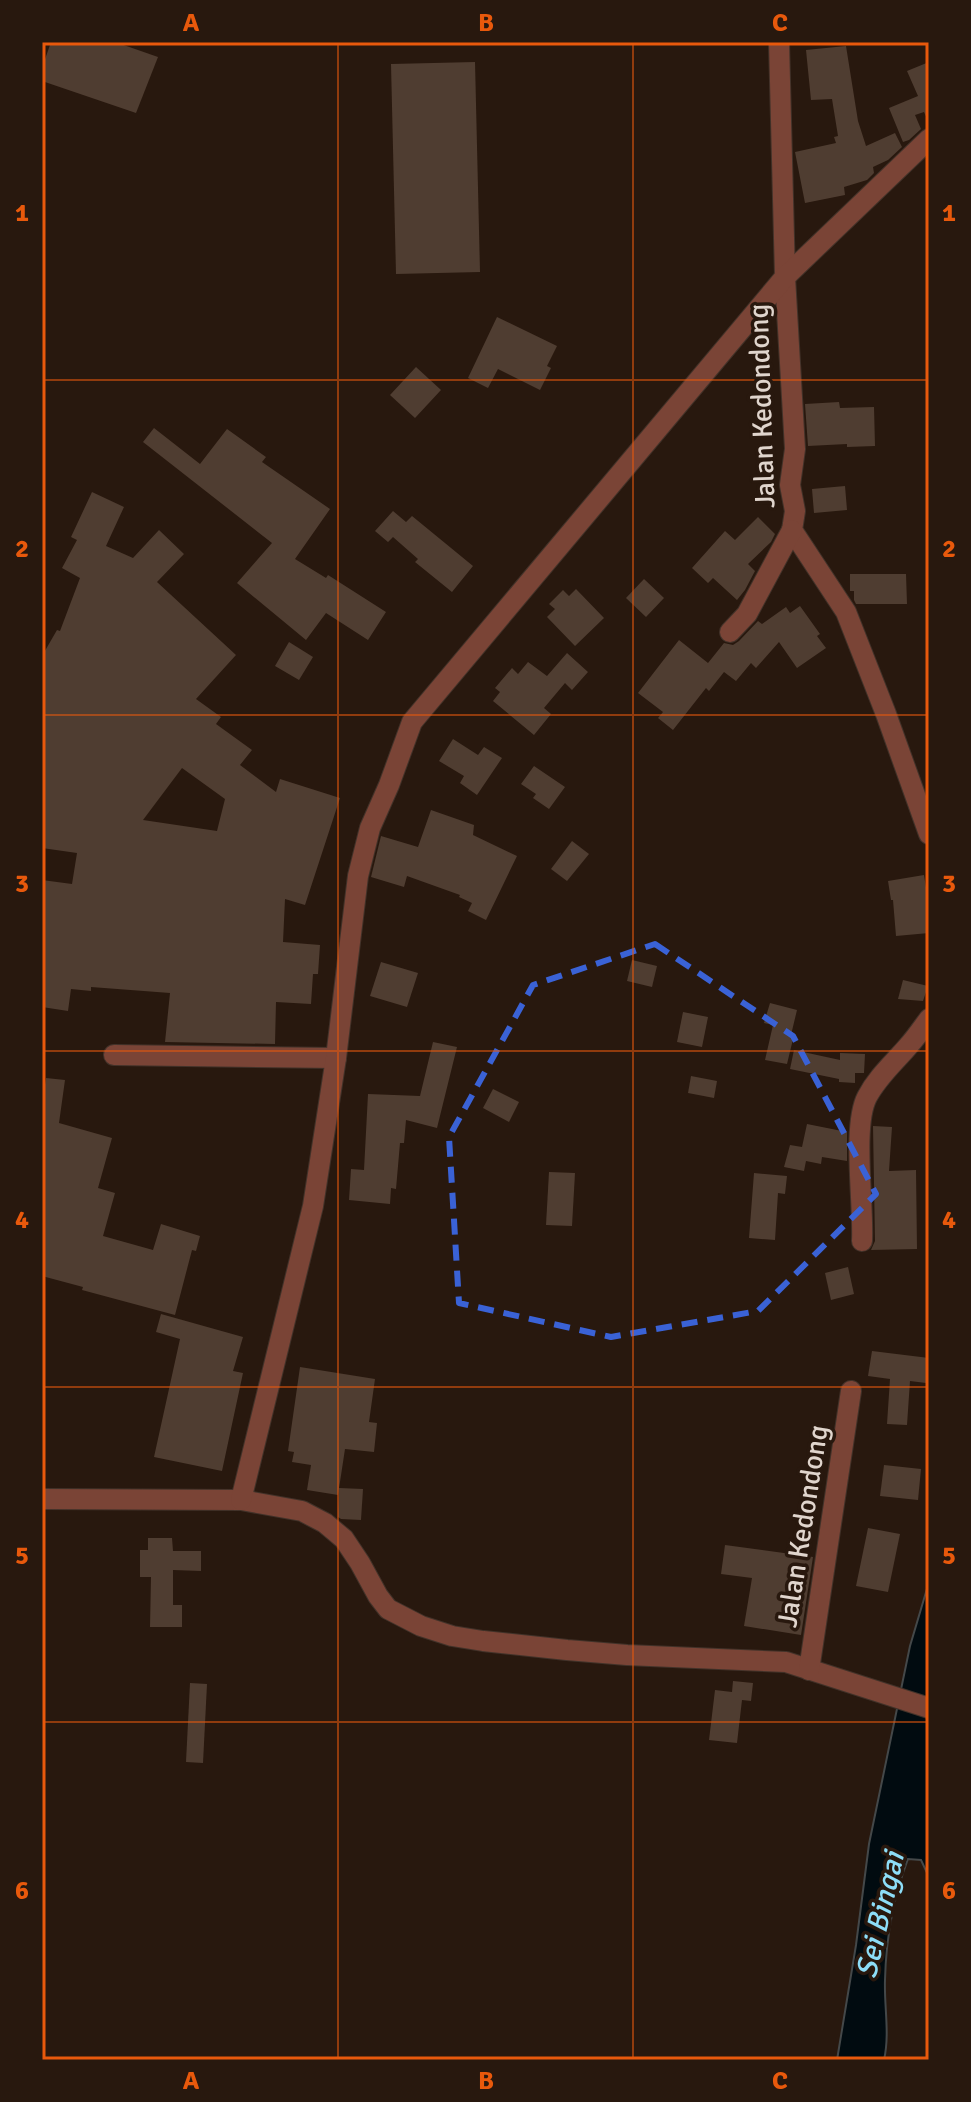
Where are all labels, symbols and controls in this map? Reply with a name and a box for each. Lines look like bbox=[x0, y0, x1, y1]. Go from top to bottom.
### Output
text: A bbox=[183, 7, 200, 39]
text: B bbox=[478, 7, 494, 39]
text: C bbox=[772, 7, 788, 39]
text: 1 bbox=[15, 197, 29, 229]
text: 1 bbox=[942, 197, 956, 229]
street label: Jalan Kedondong bbox=[741, 303, 783, 509]
text: 2 bbox=[15, 533, 29, 565]
text: 2 bbox=[942, 533, 956, 565]
text: 3 bbox=[15, 868, 29, 900]
text: 3 bbox=[942, 868, 956, 900]
text: 4 bbox=[15, 1204, 29, 1236]
text: 4 bbox=[942, 1204, 956, 1236]
street label: Jalan Kedondong bbox=[770, 1423, 836, 1630]
text: 5 bbox=[15, 1540, 29, 1572]
text: 5 bbox=[942, 1540, 956, 1572]
water label: Sei Bingai bbox=[848, 1846, 914, 1982]
text: 6 bbox=[15, 1875, 29, 1907]
text: 6 bbox=[942, 1875, 956, 1907]
text: A bbox=[183, 2065, 200, 2097]
text: B bbox=[478, 2065, 494, 2097]
text: C bbox=[772, 2065, 788, 2097]

